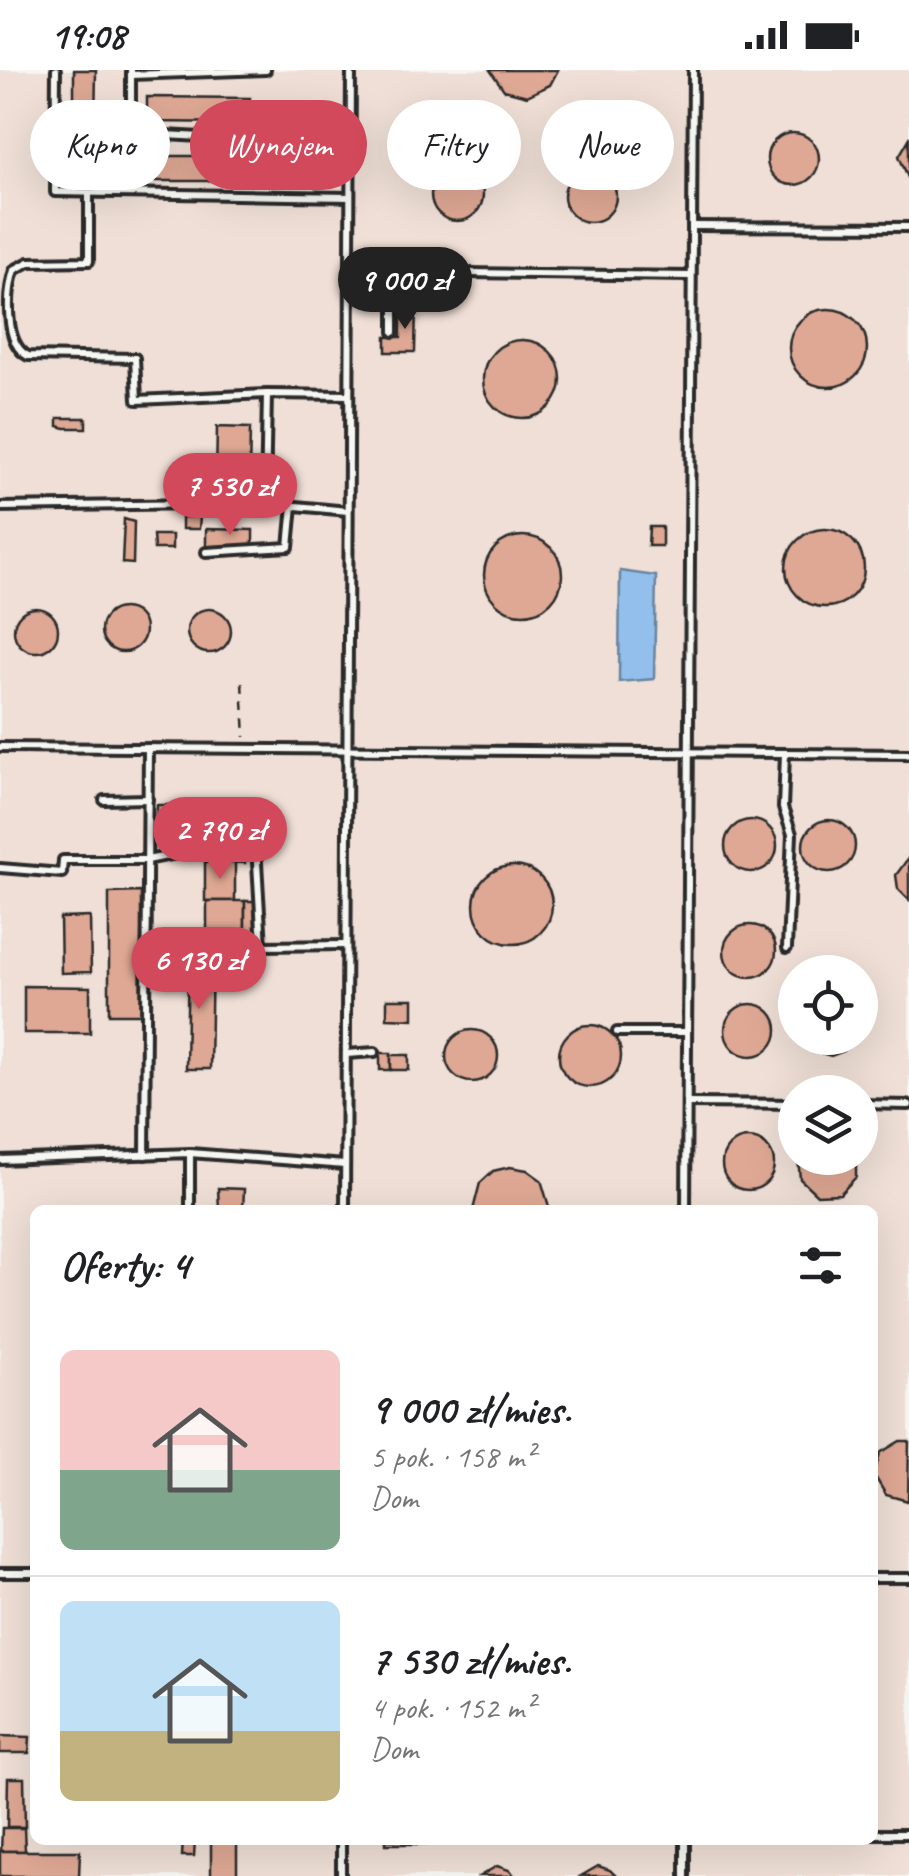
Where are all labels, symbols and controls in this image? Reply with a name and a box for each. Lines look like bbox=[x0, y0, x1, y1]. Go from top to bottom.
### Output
text: 19:08 bbox=[50, 12, 125, 59]
chip: Kupno bbox=[30, 100, 170, 190]
chip: Wynajem bbox=[190, 100, 367, 190]
chip: Filtry bbox=[387, 100, 521, 190]
chip: Nowe bbox=[541, 100, 674, 190]
pin: 9 000 zł bbox=[302, 247, 508, 332]
text: 9 000 zł bbox=[360, 259, 450, 300]
pin: 7 530 zł bbox=[127, 453, 333, 538]
text: 7 530 zł bbox=[185, 465, 275, 506]
pin: 2 790 zł bbox=[117, 797, 323, 882]
text: 2 790 zł bbox=[175, 809, 265, 850]
pin: 6 130 zł bbox=[96, 927, 302, 1012]
text: 6 130 zł bbox=[153, 939, 245, 980]
map controls bbox=[778, 955, 878, 1175]
button: locate bbox=[778, 955, 878, 1055]
button: layers bbox=[778, 1075, 878, 1175]
icon: filters bbox=[793, 1238, 848, 1293]
text: Oferty: 4 bbox=[60, 1239, 189, 1292]
text: 9 000 zł/mies. bbox=[370, 1383, 571, 1436]
icon: home bbox=[140, 1390, 260, 1510]
text: 5 pok. · 158 m² bbox=[370, 1436, 534, 1477]
text: Dom bbox=[370, 1477, 418, 1518]
text: 7 530 zł/mies. bbox=[370, 1634, 571, 1687]
icon: home bbox=[140, 1641, 260, 1761]
text: 4 pok. · 152 m² bbox=[370, 1687, 534, 1728]
text: Dom bbox=[370, 1728, 418, 1769]

